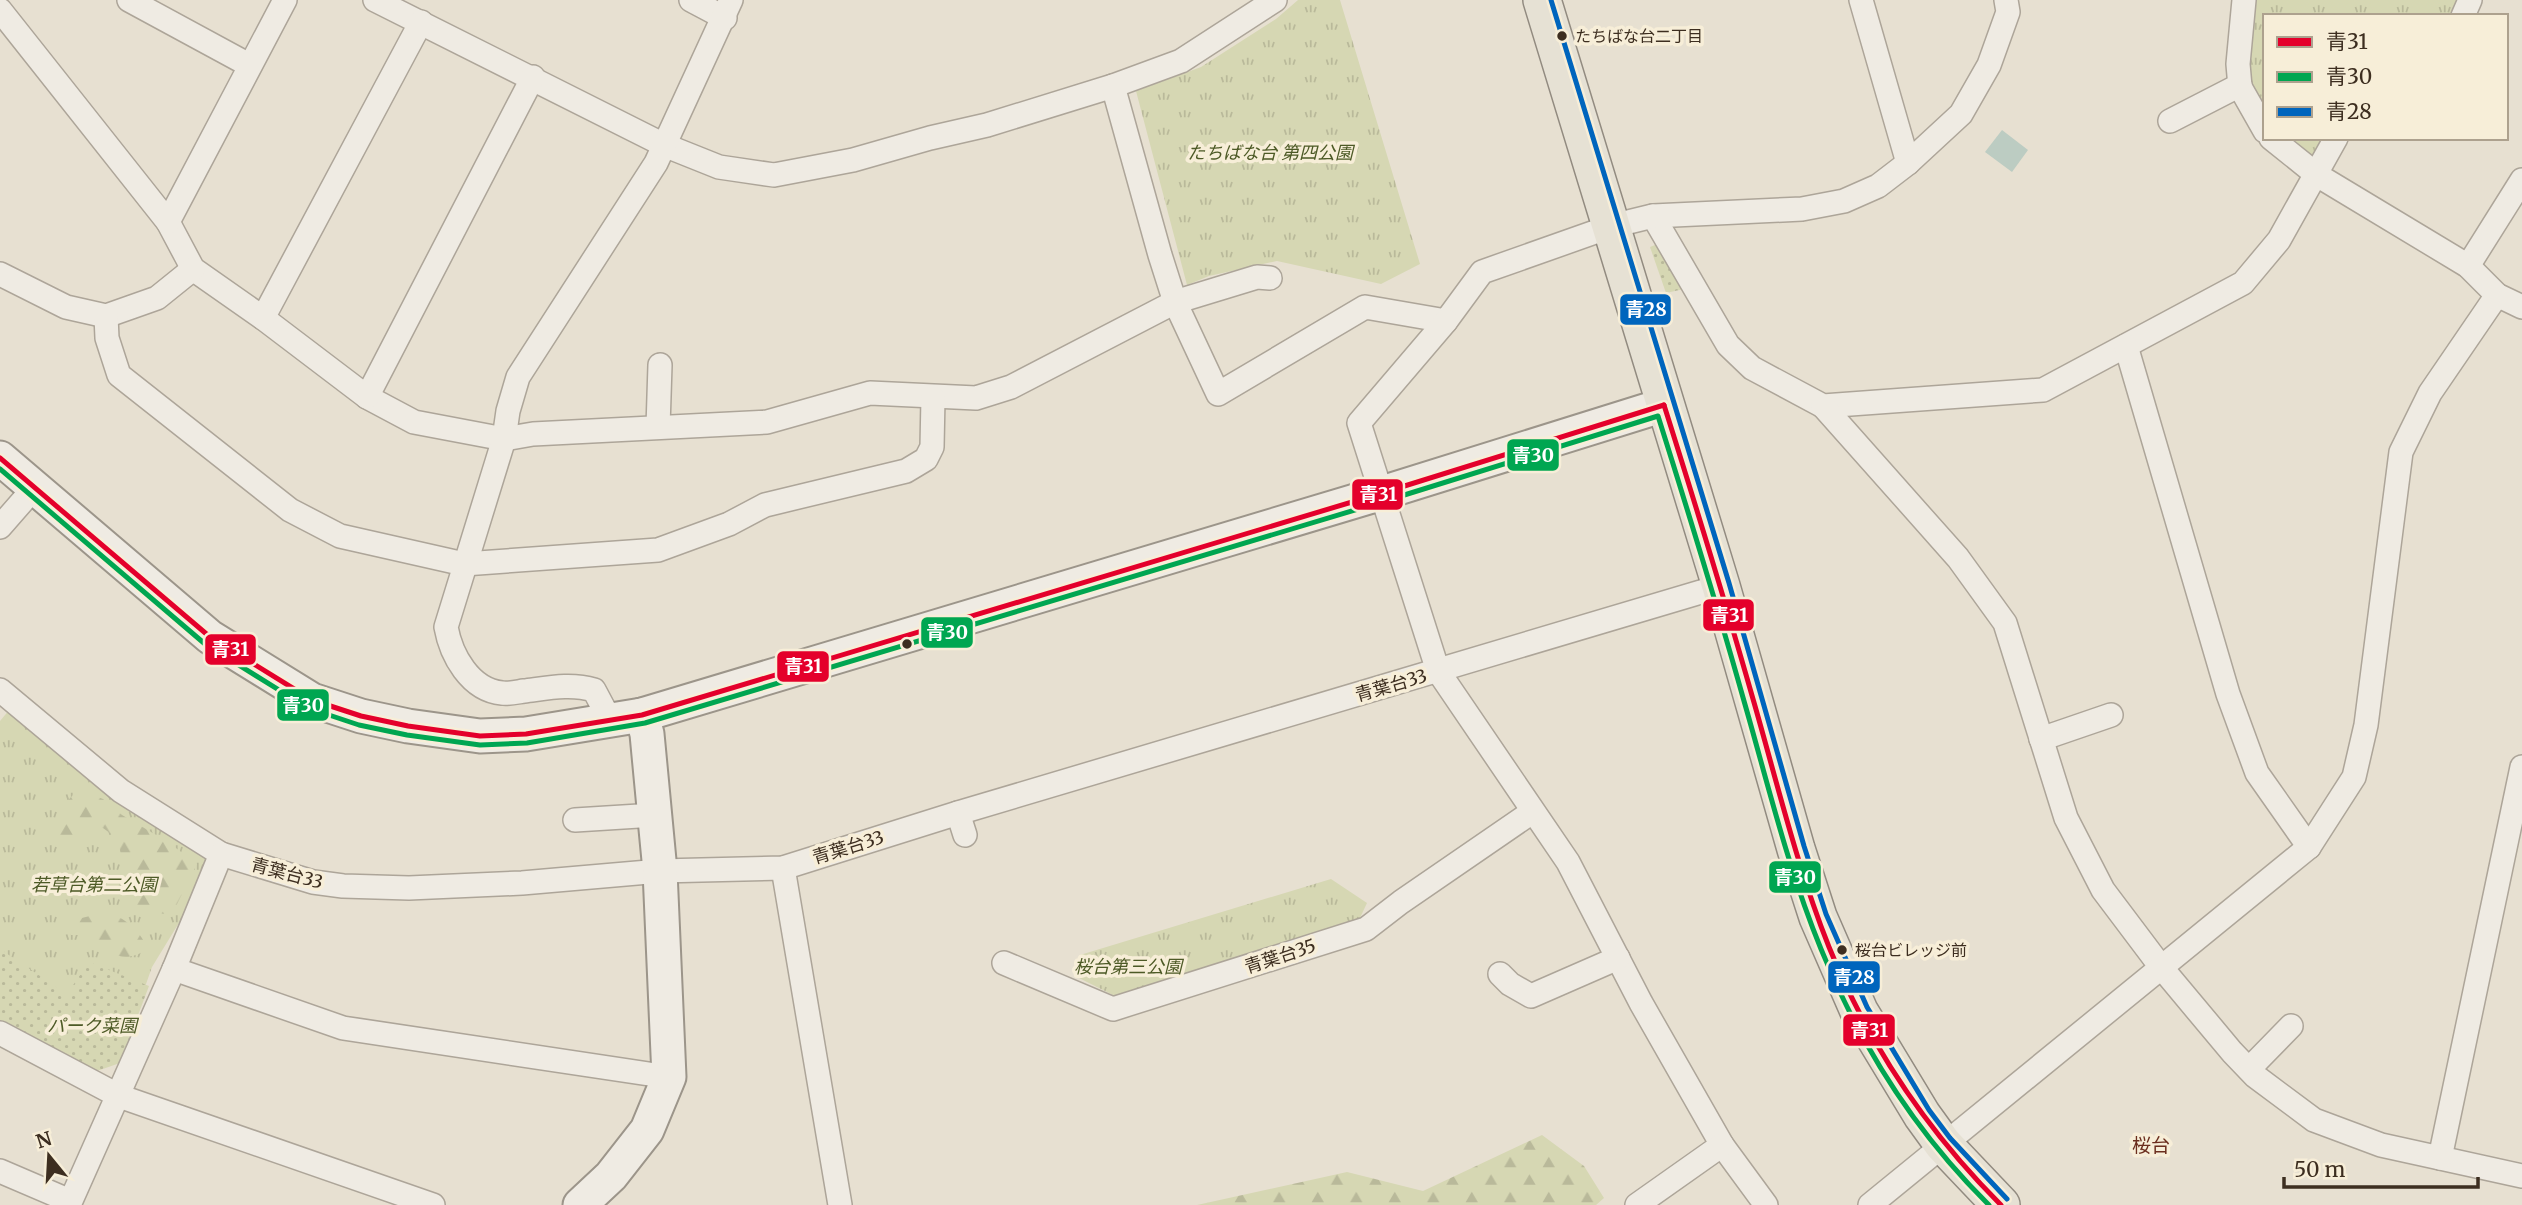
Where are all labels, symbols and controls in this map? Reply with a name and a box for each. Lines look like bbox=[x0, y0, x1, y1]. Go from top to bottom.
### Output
legend bbox=[2263, 14, 2508, 140]
place label: たちばな台二丁目 bbox=[1575, 26, 1703, 46]
text: 青31 bbox=[2326, 28, 2368, 55]
marker: たちばな台二丁目 bbox=[1555, 29, 1569, 43]
text: 青30 bbox=[2326, 63, 2372, 90]
text: 青28 bbox=[2326, 98, 2372, 125]
park label: たちばな台 第四公園 bbox=[1187, 141, 1356, 164]
line badge: 青28 bbox=[1619, 293, 1672, 326]
text: 青28 bbox=[1625, 297, 1667, 321]
line badge: 青30 bbox=[1506, 438, 1560, 472]
text: 青30 bbox=[1512, 443, 1554, 467]
line badge: 青31 bbox=[1351, 478, 1404, 511]
text: 青31 bbox=[1359, 482, 1397, 506]
line badge: 青31 bbox=[1702, 598, 1755, 632]
text: 青31 bbox=[1710, 603, 1748, 627]
line badge: 青30 bbox=[920, 616, 974, 649]
text: 青30 bbox=[926, 620, 968, 644]
line badge: 青31 bbox=[204, 633, 257, 666]
text: 青31 bbox=[211, 637, 249, 661]
unlabelled marker bbox=[900, 637, 914, 651]
line badge: 青31 bbox=[776, 650, 830, 683]
text: 青31 bbox=[784, 654, 822, 678]
street label: 青葉台33 bbox=[1352, 664, 1430, 706]
line badge: 青30 bbox=[276, 688, 330, 722]
text: 青30 bbox=[282, 693, 324, 717]
street label: 青葉台33 bbox=[809, 825, 887, 869]
street label: 青葉台33 bbox=[248, 852, 326, 894]
line badge: 青30 bbox=[1768, 860, 1822, 894]
text: 青30 bbox=[1774, 865, 1816, 889]
park label: 若草台第二公園 bbox=[31, 873, 160, 896]
street label: 青葉台35 bbox=[1241, 934, 1319, 978]
place label: 桜台ビレッジ前 bbox=[1855, 940, 1967, 960]
marker: 桜台ビレッジ前 bbox=[1835, 943, 1849, 957]
park label: 桜台第三公園 bbox=[1074, 955, 1185, 978]
line badge: 青28 bbox=[1827, 960, 1881, 994]
text: 青28 bbox=[1833, 965, 1875, 989]
line badge: 青31 bbox=[1842, 1013, 1896, 1047]
park label: パーク菜園 bbox=[47, 1014, 140, 1037]
text: 青31 bbox=[1850, 1018, 1888, 1042]
north arrow bbox=[14, 1121, 84, 1191]
text: N bbox=[33, 1126, 55, 1154]
district label: 桜台 bbox=[2132, 1133, 2170, 1157]
scale bar bbox=[2284, 1146, 2478, 1190]
text: 50 m bbox=[2294, 1156, 2345, 1183]

